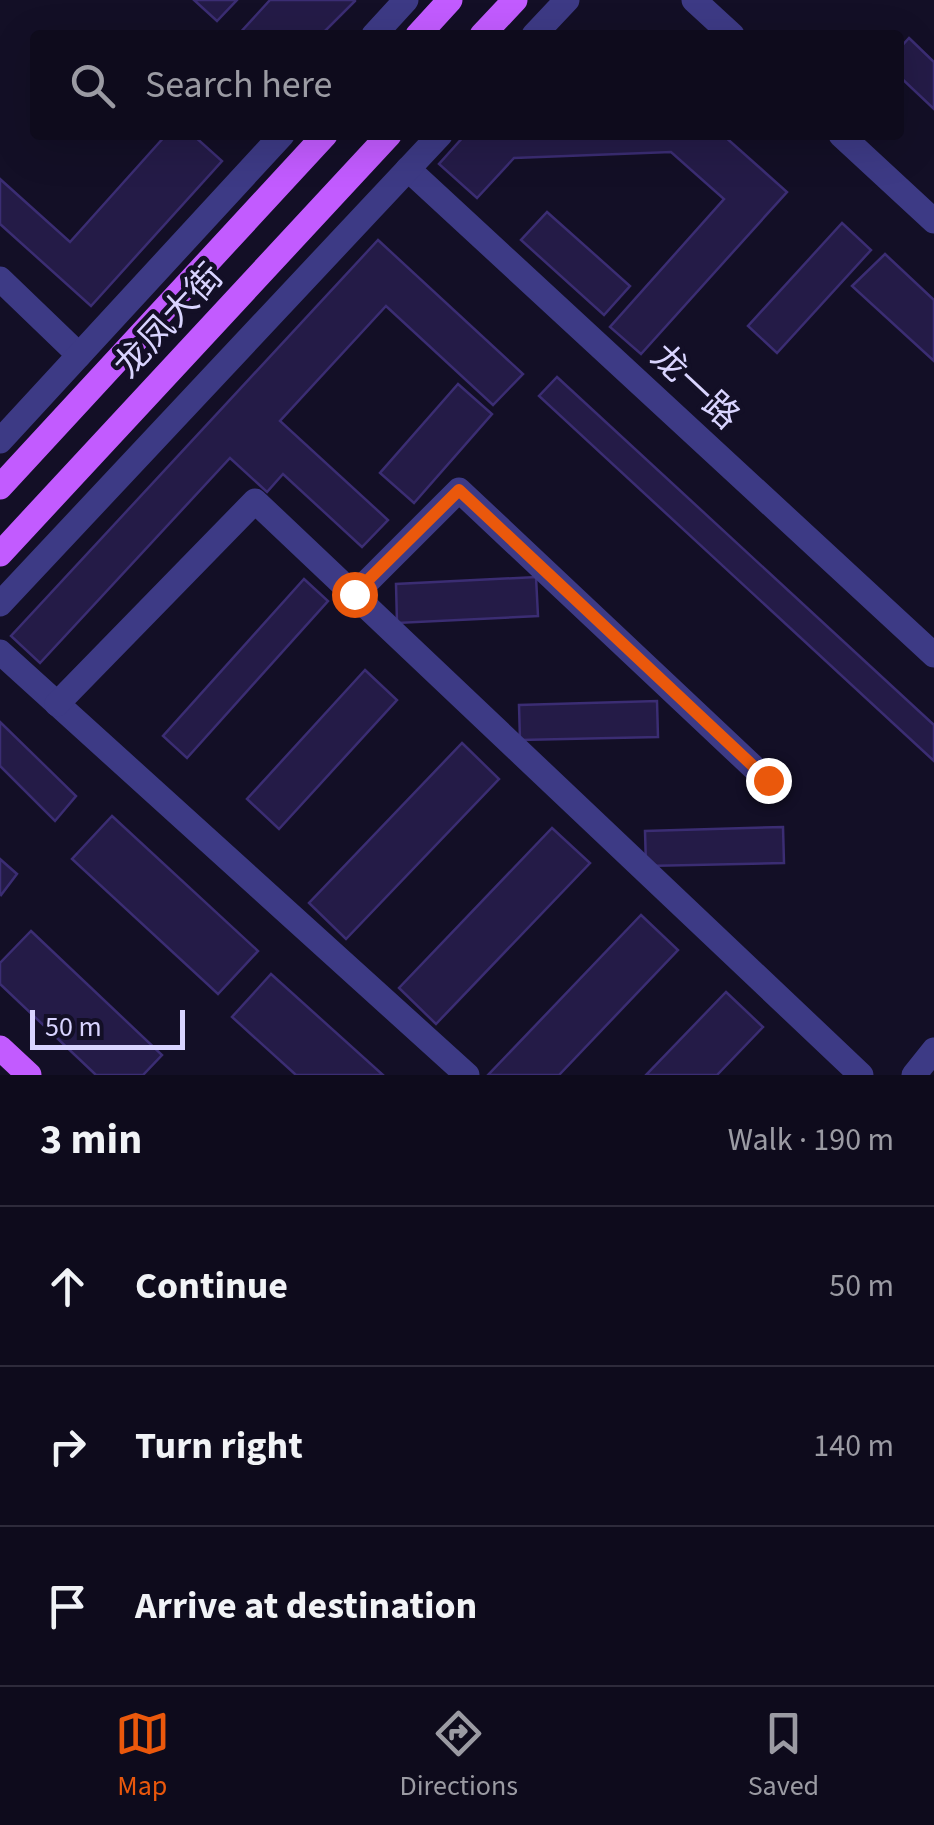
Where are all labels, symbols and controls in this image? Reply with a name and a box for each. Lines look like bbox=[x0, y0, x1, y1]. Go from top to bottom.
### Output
search box bbox=[30, 30, 904, 140]
icon: search bbox=[65, 58, 120, 113]
text: Search here bbox=[145, 58, 332, 112]
street label: 龙凤大街 bbox=[103, 253, 235, 389]
street label: 龙一路 bbox=[640, 333, 750, 441]
route start bbox=[332, 572, 378, 618]
route end bbox=[746, 758, 792, 804]
scale bar bbox=[30, 1005, 185, 1050]
text: 50 m bbox=[45, 1007, 102, 1047]
text: 3 min bbox=[40, 1110, 142, 1170]
text: Walk · 190 m bbox=[728, 1117, 894, 1163]
icon: ahead bbox=[40, 1259, 95, 1314]
text: Continue bbox=[135, 1259, 288, 1313]
text: 50 m bbox=[829, 1263, 894, 1309]
icon: right bbox=[40, 1419, 95, 1474]
text: Turn right bbox=[135, 1419, 303, 1473]
text: 140 m bbox=[813, 1423, 894, 1469]
icon: arrive bbox=[40, 1579, 95, 1634]
text: Arrive at destination bbox=[135, 1579, 477, 1633]
tab: Map bbox=[115, 1706, 170, 1806]
tab: Directions bbox=[400, 1706, 518, 1806]
tab: Saved bbox=[748, 1706, 819, 1806]

